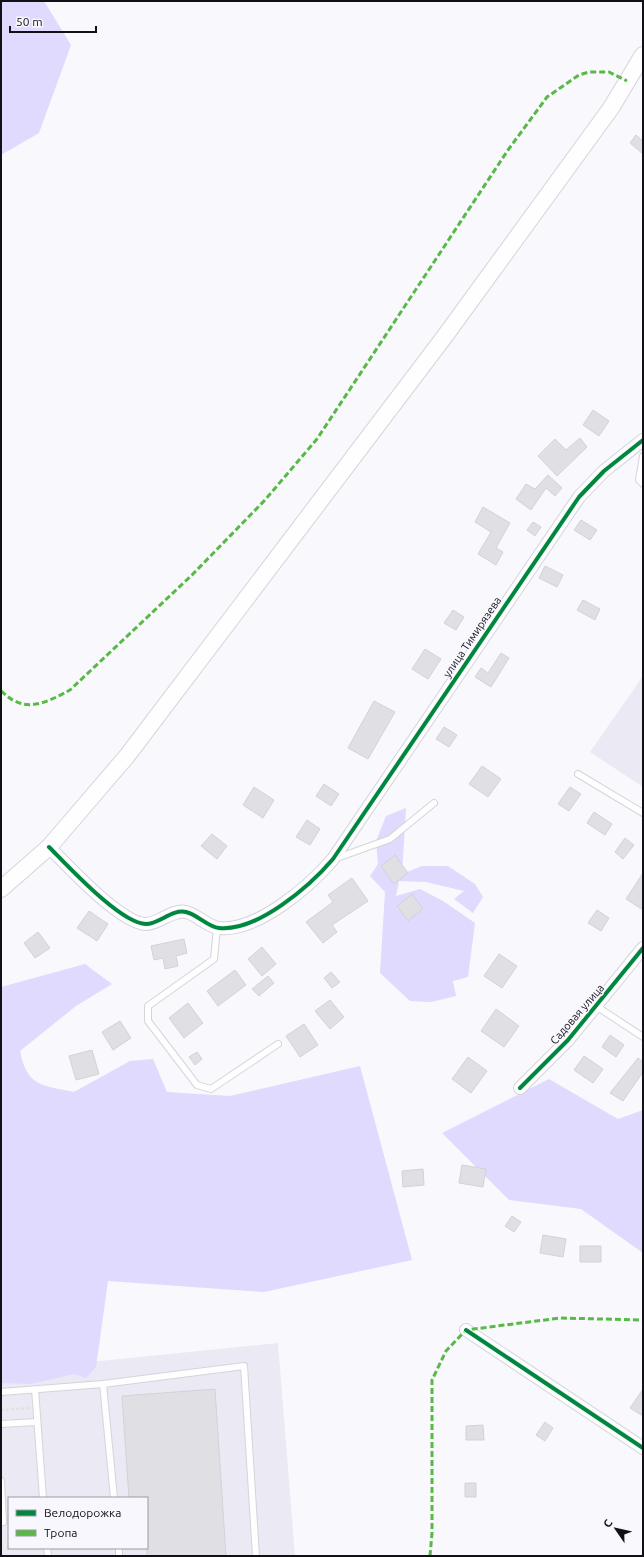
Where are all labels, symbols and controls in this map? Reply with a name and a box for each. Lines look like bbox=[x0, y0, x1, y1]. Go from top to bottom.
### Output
scale bar bbox=[10, 8, 96, 34]
text: 50 m bbox=[16, 15, 43, 28]
street label: улица Тимирязева bbox=[441, 594, 503, 680]
street label: Садовая улица bbox=[548, 982, 606, 1046]
legend bbox=[8, 1497, 148, 1549]
text: Велодорожка bbox=[44, 1506, 121, 1519]
north arrow bbox=[596, 1509, 636, 1549]
text: С bbox=[601, 1517, 615, 1530]
text: Тропа bbox=[44, 1526, 77, 1539]

